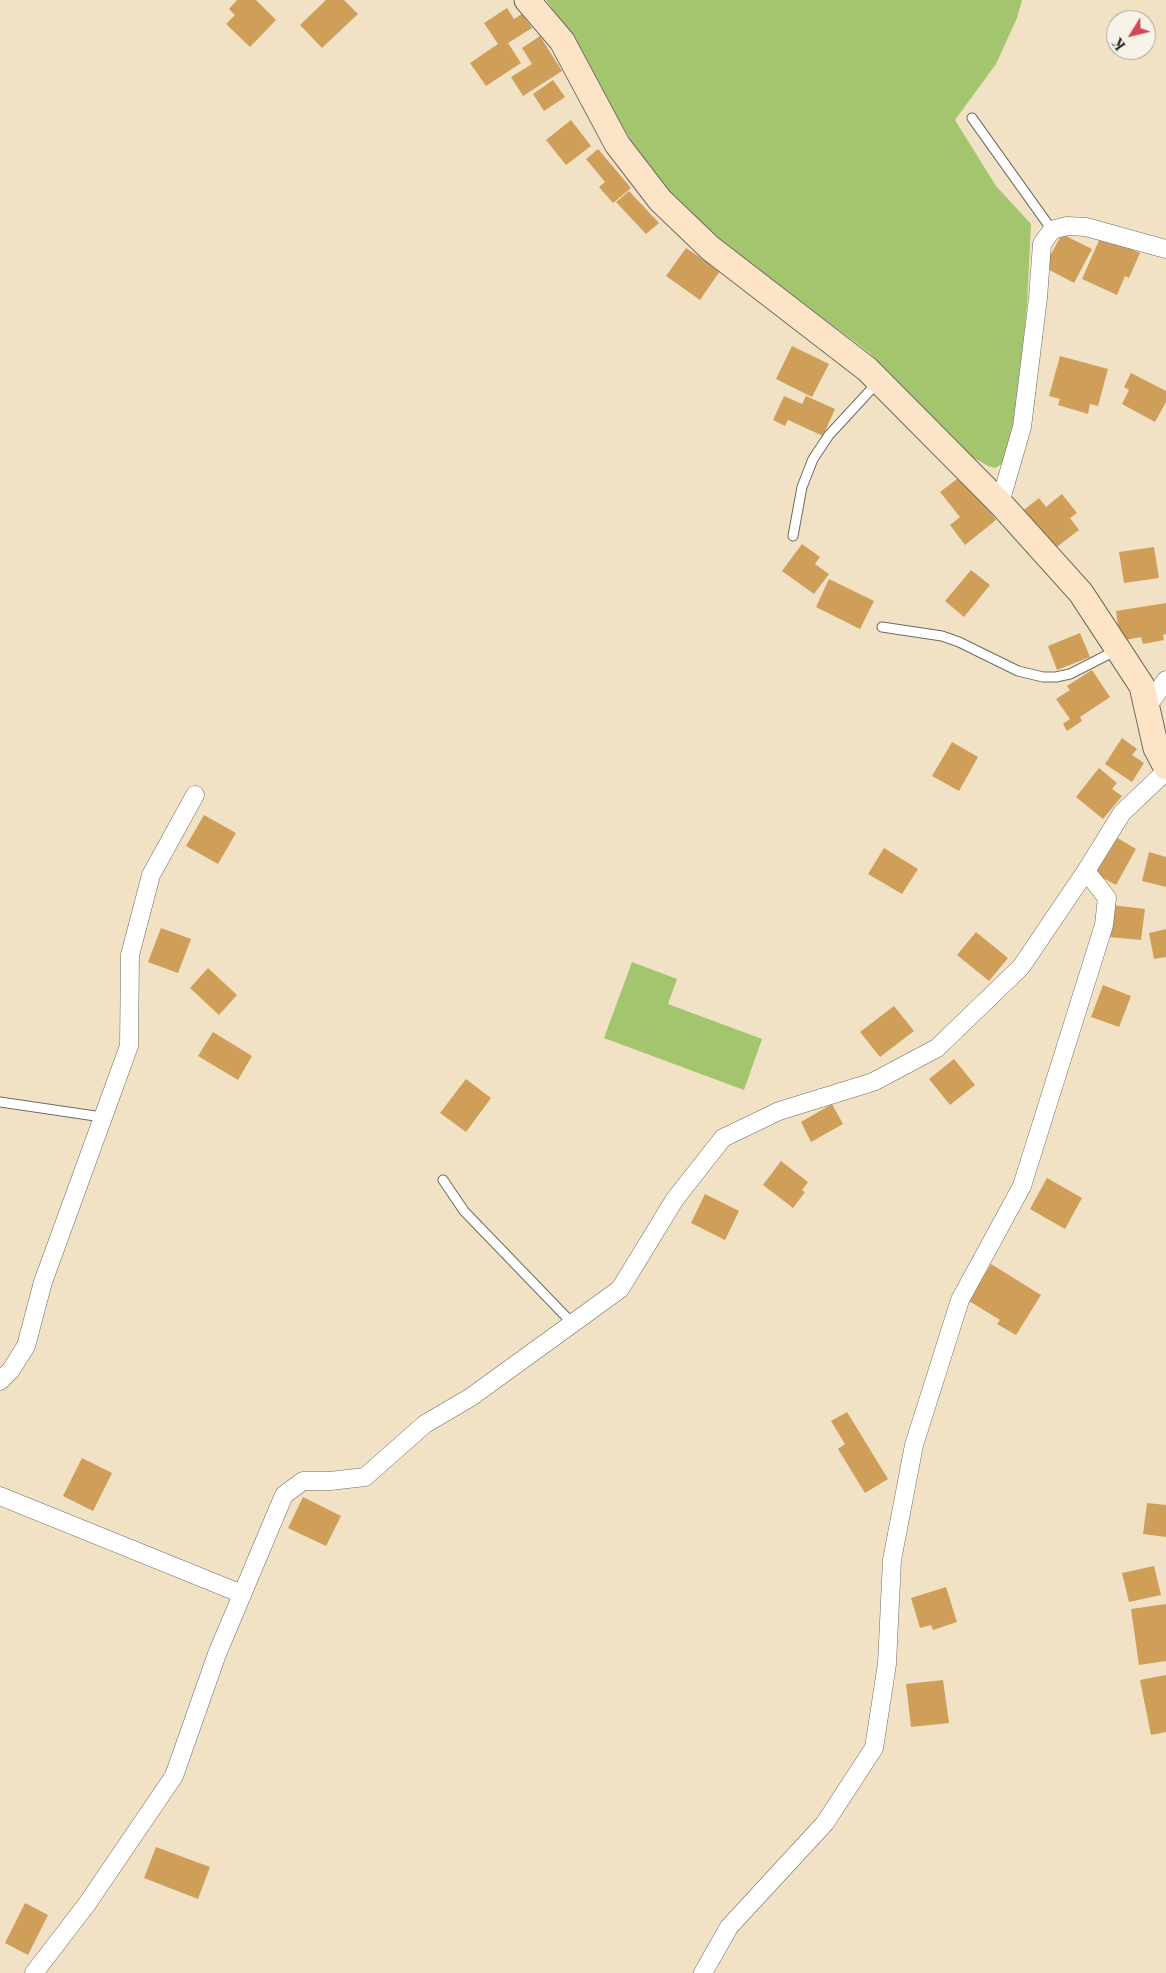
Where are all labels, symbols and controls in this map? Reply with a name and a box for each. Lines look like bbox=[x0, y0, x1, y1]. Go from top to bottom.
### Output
north arrow bbox=[1106, 10, 1156, 60]
text: K bbox=[1109, 33, 1130, 53]

